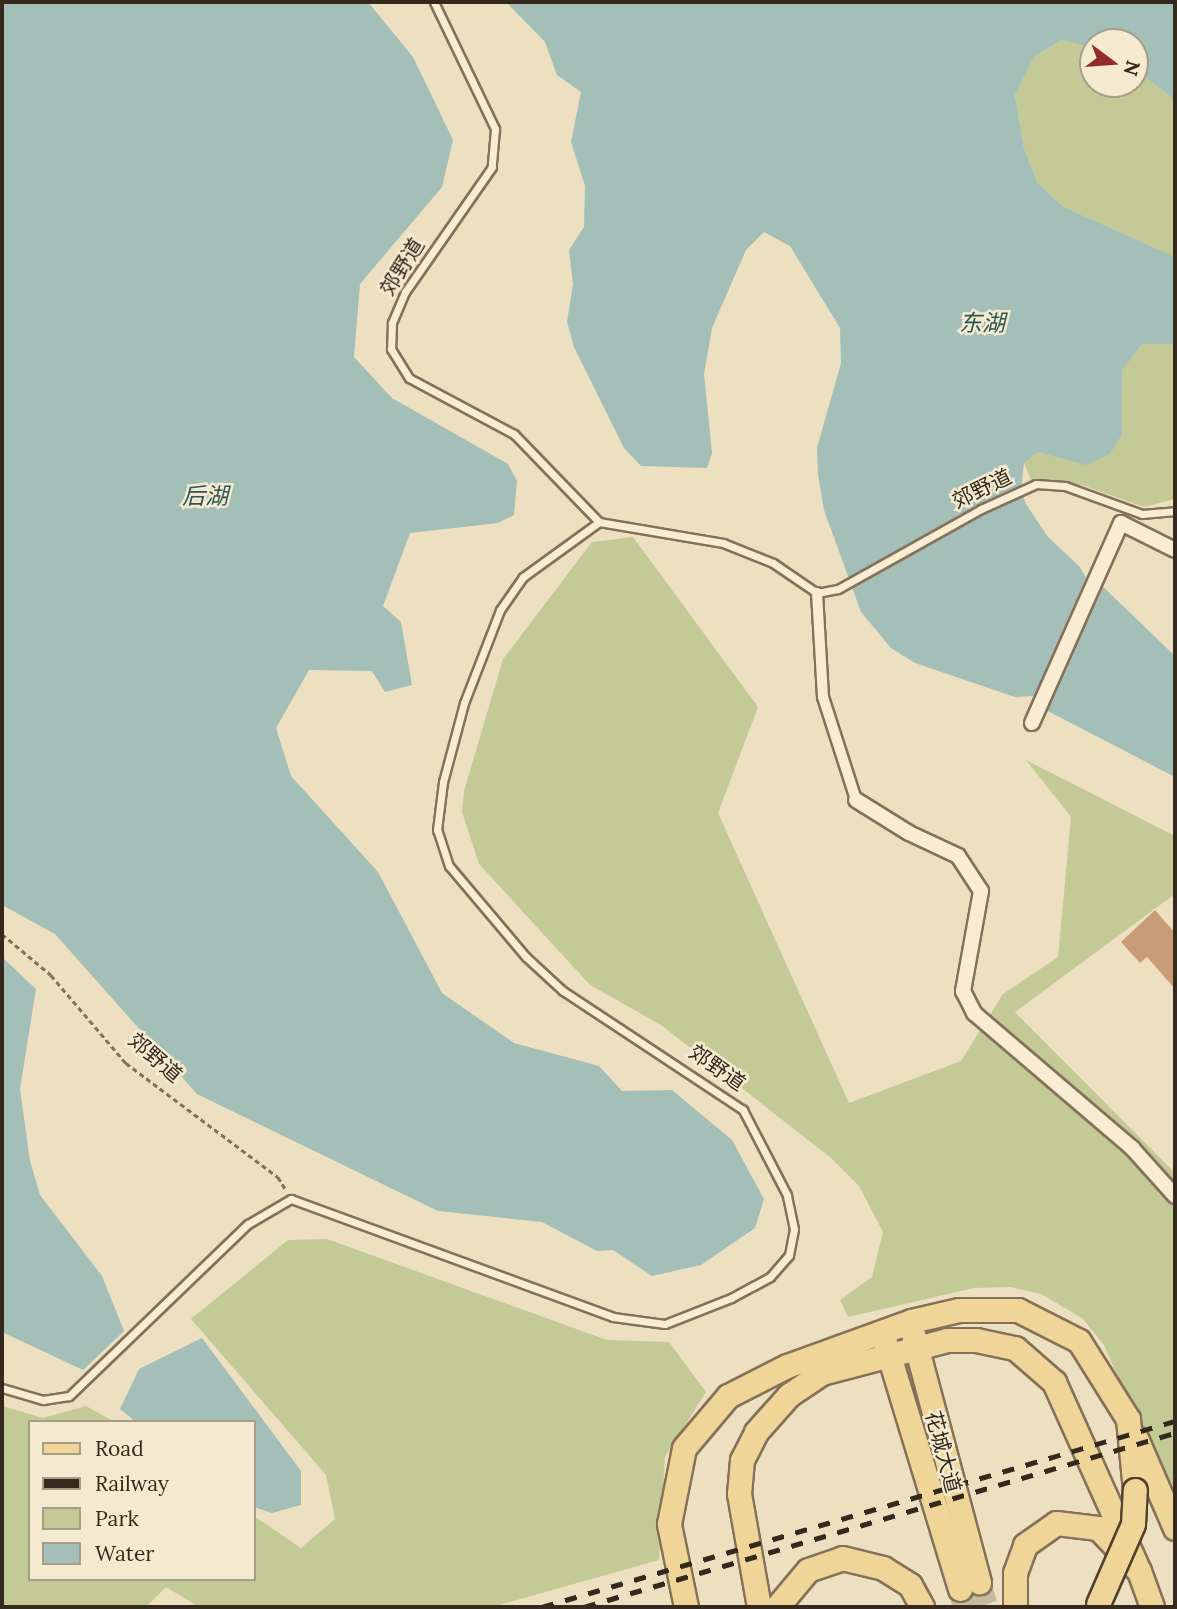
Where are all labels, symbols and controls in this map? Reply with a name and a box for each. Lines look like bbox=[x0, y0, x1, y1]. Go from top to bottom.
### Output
north arrow bbox=[1079, 28, 1149, 98]
text: N bbox=[1119, 58, 1146, 79]
street label: 郊野道 bbox=[375, 234, 429, 300]
water label: 东湖 bbox=[959, 309, 1005, 337]
street label: 郊野道 bbox=[948, 464, 1016, 514]
water label: 后湖 bbox=[182, 482, 228, 510]
street label: 郊野道 bbox=[123, 1028, 187, 1088]
street label: 郊野道 bbox=[684, 1040, 750, 1096]
street label: 花城大道 bbox=[920, 1408, 966, 1496]
legend bbox=[28, 1420, 256, 1581]
text: Road bbox=[95, 1435, 144, 1462]
text: Railway bbox=[95, 1470, 169, 1497]
text: Park bbox=[95, 1505, 139, 1532]
text: Water bbox=[95, 1540, 154, 1567]

